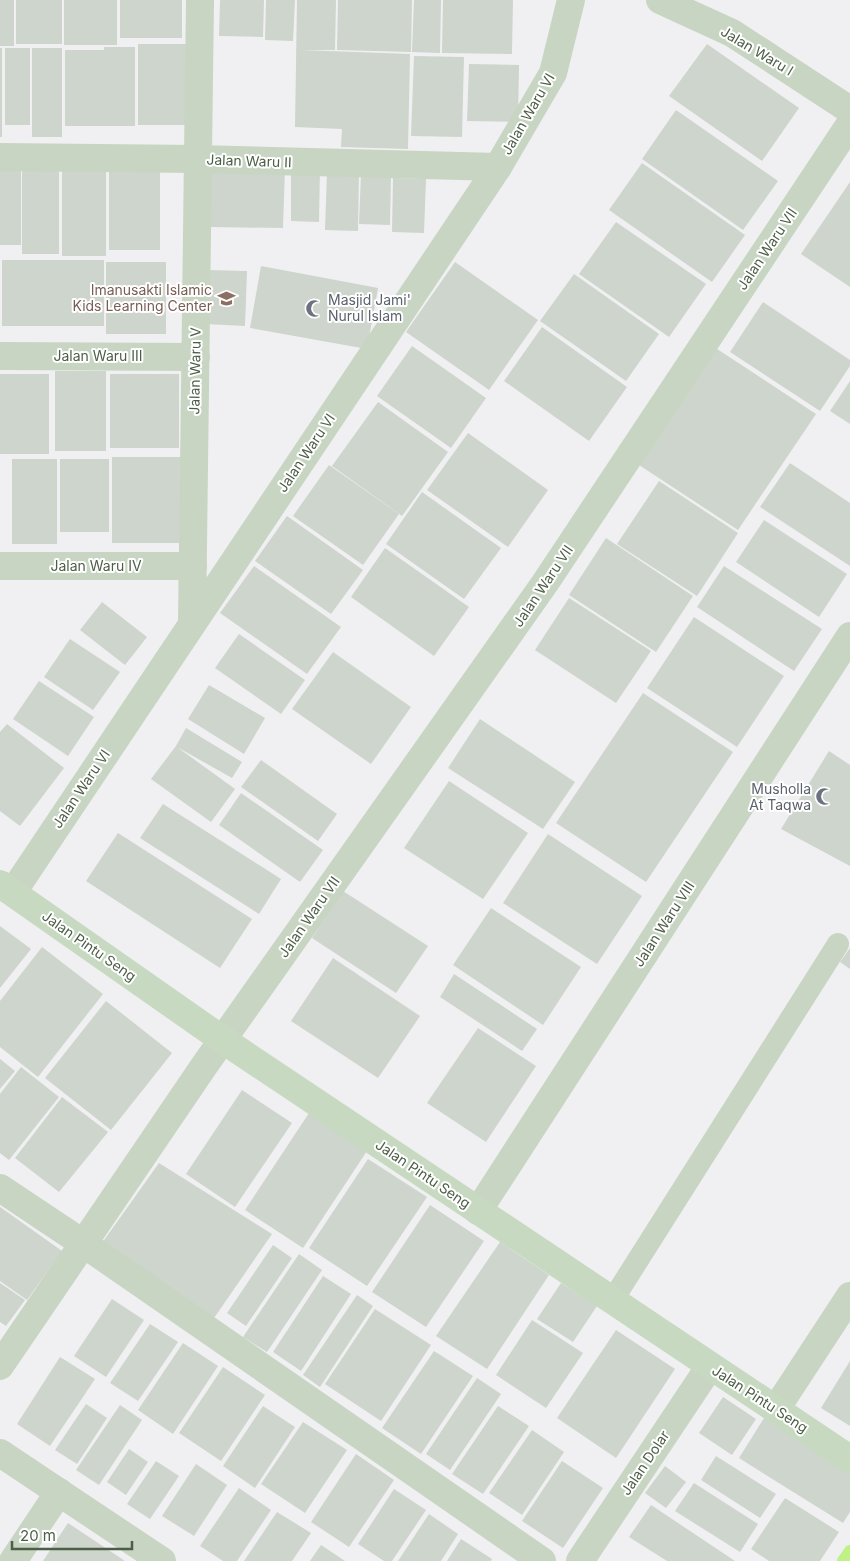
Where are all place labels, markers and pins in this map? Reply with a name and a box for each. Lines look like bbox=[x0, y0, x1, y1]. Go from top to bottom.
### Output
place label: Imanusakti Islamic Kids Learning Center bbox=[73, 281, 212, 314]
school or university icon: Imanusakti Islamic Kids Learning Center bbox=[216, 288, 236, 308]
place label: Masjid Jami' Nurul Islam bbox=[328, 291, 411, 324]
mosque icon: Masjid Jami' Nurul Islam bbox=[304, 298, 324, 318]
place label: Musholla At Taqwa bbox=[749, 780, 811, 813]
mosque icon: Musholla At Taqwa bbox=[815, 787, 835, 807]

